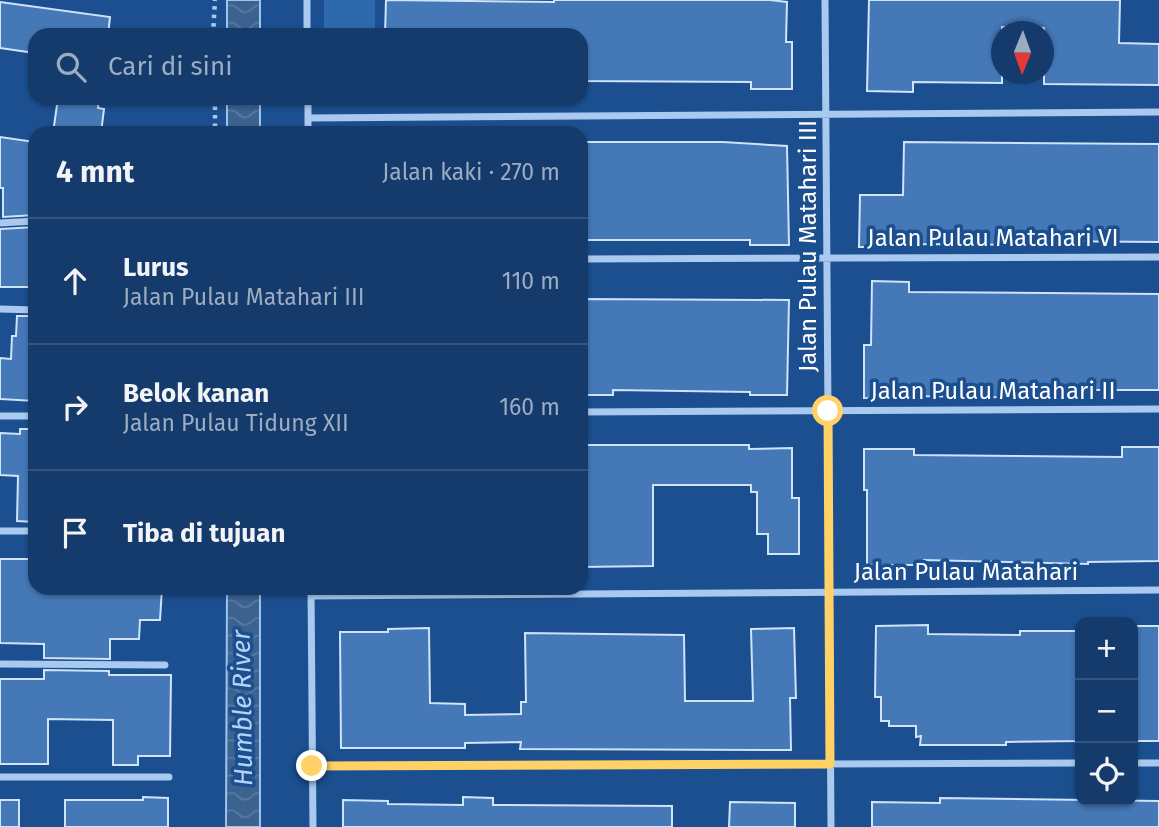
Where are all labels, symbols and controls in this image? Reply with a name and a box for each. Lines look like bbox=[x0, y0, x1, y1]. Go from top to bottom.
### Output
north arrow bbox=[991, 21, 1054, 84]
search box bbox=[28, 28, 588, 105]
icon: search bbox=[52, 48, 90, 86]
text: Cari di sini bbox=[108, 51, 233, 82]
street label: Jalan Pulau Matahari III bbox=[794, 120, 822, 372]
text: 4 mnt bbox=[56, 154, 134, 190]
text: Jalan kaki · 270 m bbox=[382, 158, 560, 186]
street label: Jalan Pulau Matahari VI bbox=[867, 224, 1119, 252]
text: Lurus bbox=[123, 252, 189, 283]
icon: ahead bbox=[56, 262, 94, 300]
text: 110 m bbox=[502, 267, 560, 295]
text: Jalan Pulau Matahari III bbox=[123, 283, 365, 311]
street label: Jalan Pulau Matahari II bbox=[870, 377, 1116, 405]
text: Belok kanan bbox=[123, 378, 269, 409]
icon: right bbox=[56, 388, 94, 426]
text: 160 m bbox=[499, 393, 560, 421]
route start bbox=[812, 395, 843, 426]
text: Jalan Pulau Tidung XII bbox=[123, 409, 349, 437]
icon: arrive bbox=[56, 514, 94, 552]
text: Tiba di tujuan bbox=[123, 518, 285, 549]
street label: Jalan Pulau Matahari bbox=[854, 558, 1078, 586]
map controls bbox=[1075, 617, 1138, 806]
button: + bbox=[1075, 617, 1138, 680]
water label: Humble River bbox=[226, 629, 259, 786]
button: − bbox=[1075, 680, 1138, 743]
button: locate bbox=[1075, 743, 1138, 806]
route end bbox=[296, 750, 327, 781]

